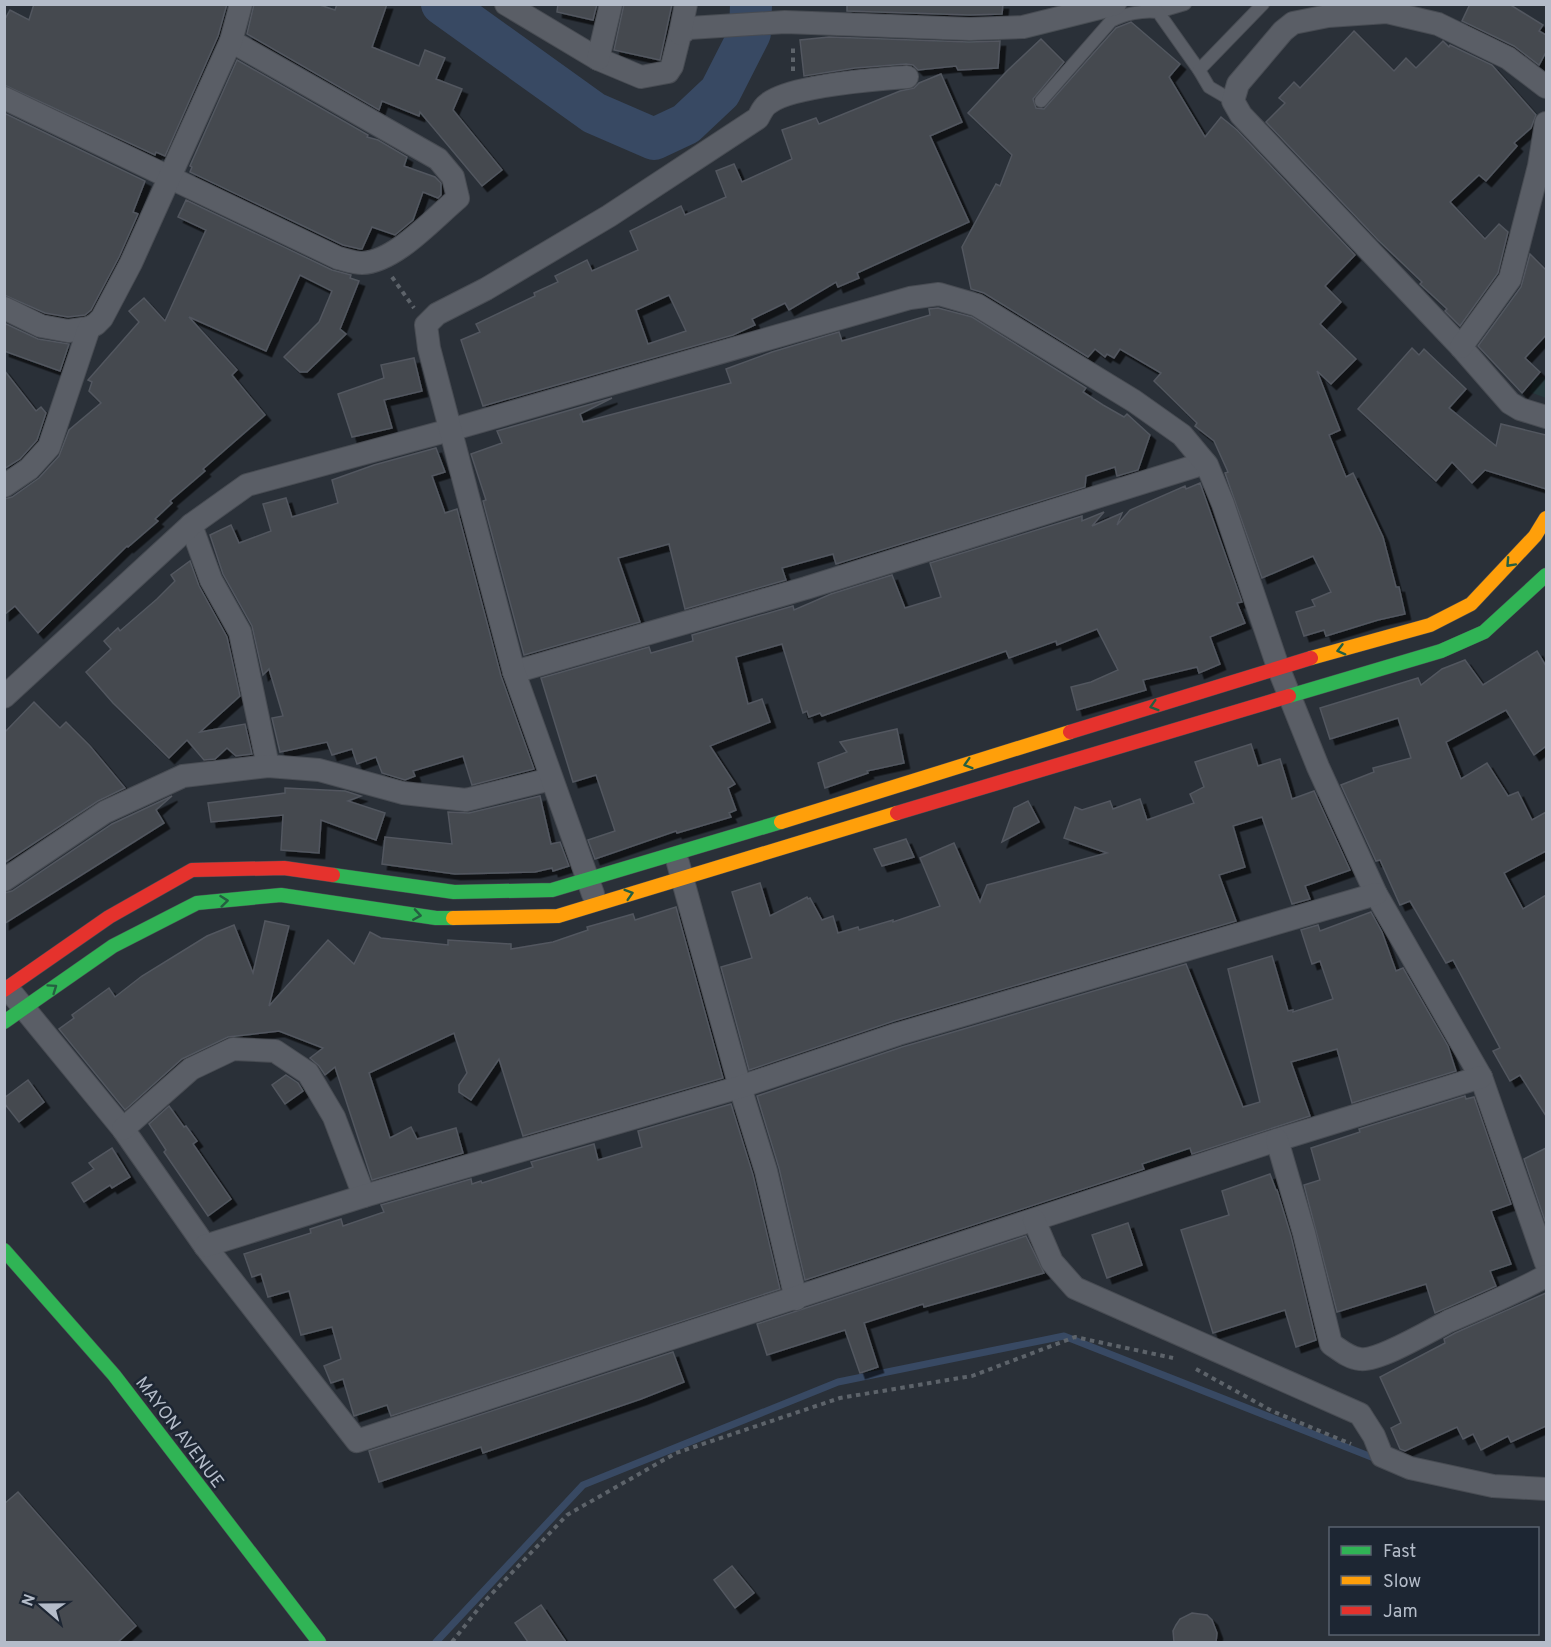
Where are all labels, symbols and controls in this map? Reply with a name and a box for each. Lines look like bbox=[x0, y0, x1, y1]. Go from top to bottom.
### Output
one-way arrow bbox=[1506, 556, 1517, 567]
one-way arrow bbox=[1336, 643, 1346, 656]
one-way arrow bbox=[1149, 699, 1160, 711]
one-way arrow bbox=[963, 757, 974, 769]
one-way arrow bbox=[623, 888, 634, 901]
one-way arrow bbox=[219, 895, 228, 907]
one-way arrow bbox=[412, 908, 422, 921]
one-way arrow bbox=[46, 984, 57, 995]
street label: MAYON AVENUE bbox=[129, 1373, 228, 1493]
legend bbox=[1329, 1527, 1539, 1635]
text: Fast bbox=[1383, 1541, 1416, 1564]
text: Slow bbox=[1383, 1571, 1421, 1594]
north arrow bbox=[12, 1575, 72, 1635]
text: N bbox=[18, 1592, 41, 1609]
text: Jam bbox=[1383, 1601, 1418, 1624]

